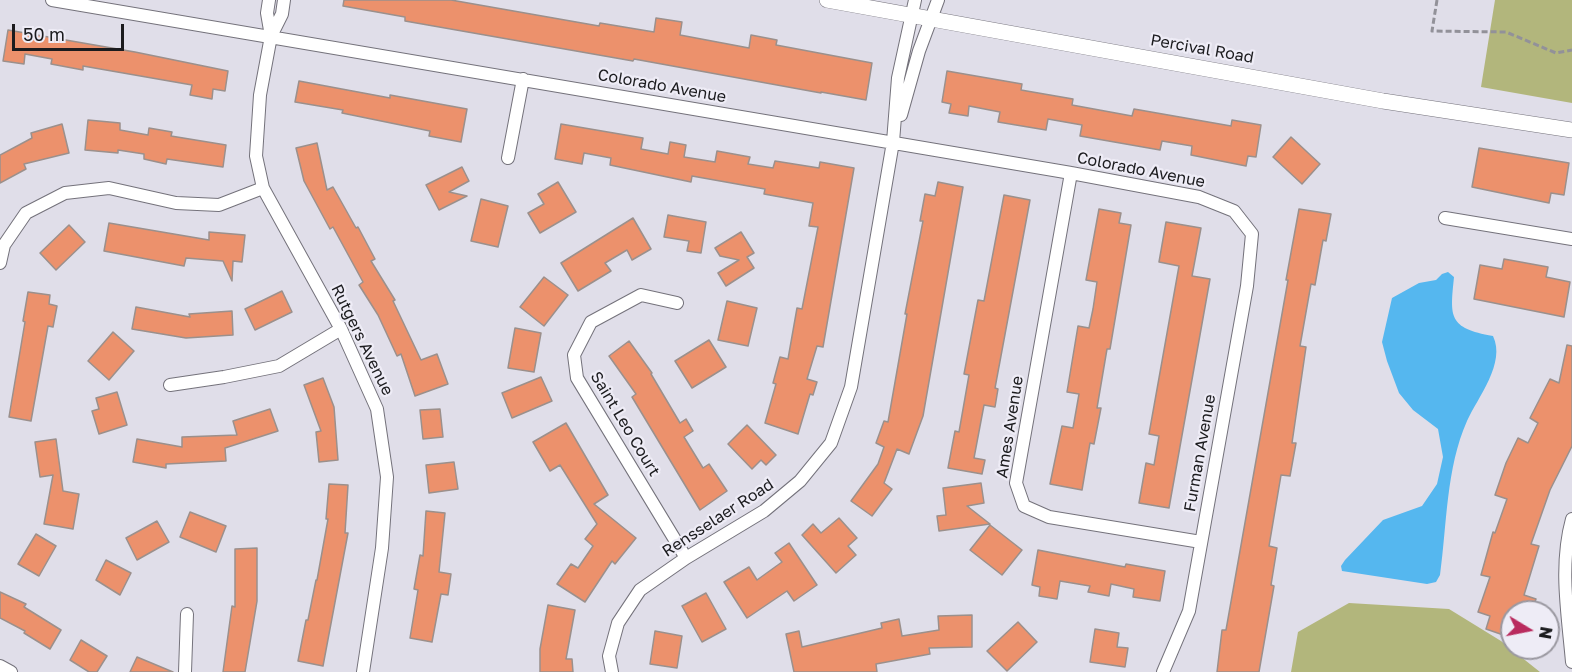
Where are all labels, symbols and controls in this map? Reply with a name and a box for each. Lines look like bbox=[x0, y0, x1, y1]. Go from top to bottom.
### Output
scale bar bbox=[15, 12, 128, 50]
text: 50 m bbox=[23, 23, 65, 45]
street label: Percival Road bbox=[1149, 30, 1255, 68]
street label: Colorado Avenue bbox=[596, 65, 728, 107]
street label: Colorado Avenue bbox=[1075, 148, 1207, 192]
street label: Rutgers Avenue bbox=[327, 281, 397, 399]
street label: Saint Leo Court bbox=[586, 368, 664, 480]
street label: Ames Avenue bbox=[992, 375, 1028, 479]
street label: Furman Avenue bbox=[1180, 393, 1220, 513]
street label: Rensselaer Road bbox=[659, 475, 777, 561]
north arrow bbox=[1500, 600, 1560, 660]
text: N bbox=[1535, 625, 1557, 641]

